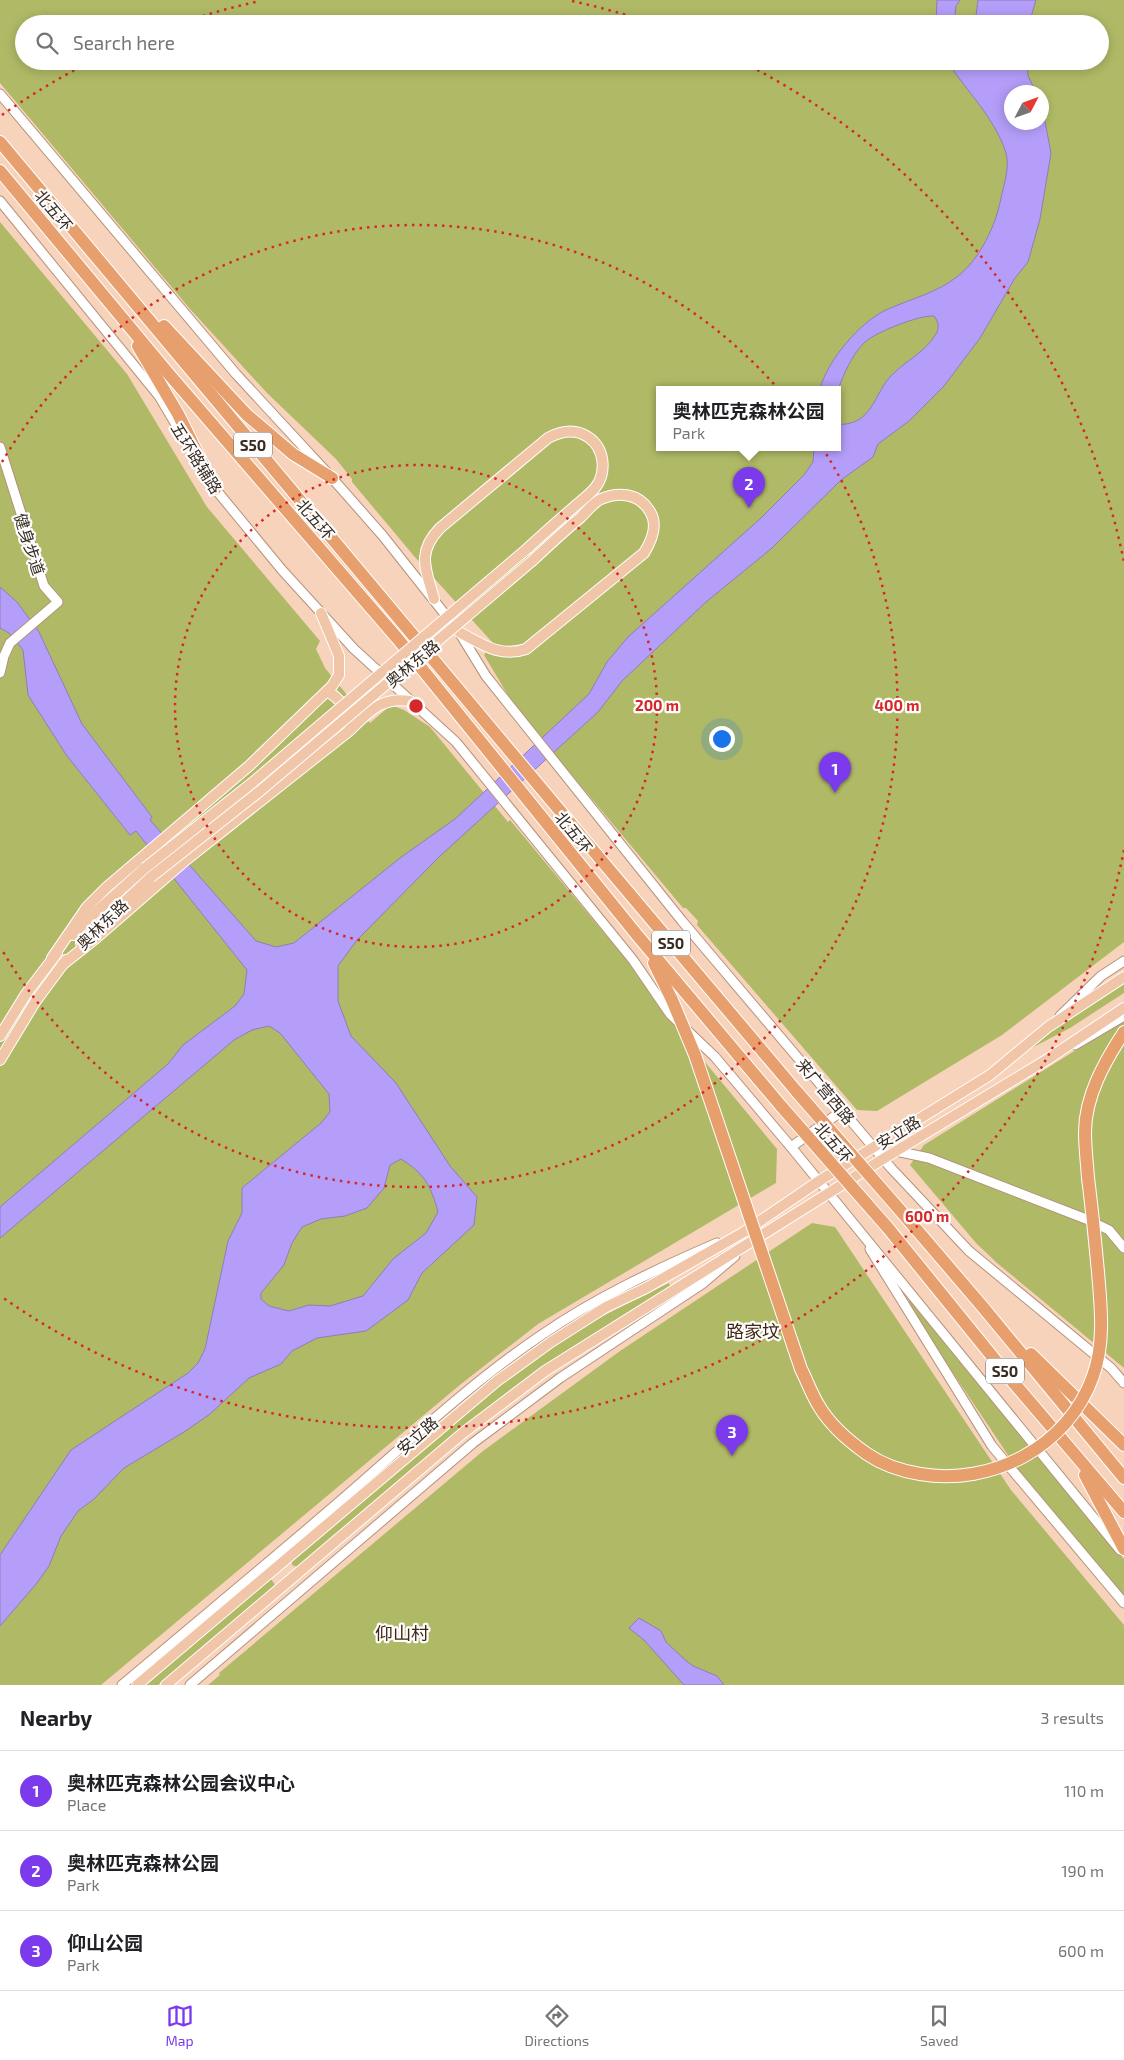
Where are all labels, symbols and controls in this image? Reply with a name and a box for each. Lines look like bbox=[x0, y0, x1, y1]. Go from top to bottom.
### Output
search box bbox=[15, 15, 1109, 70]
icon: search bbox=[33, 29, 61, 57]
text: Search here bbox=[73, 31, 175, 54]
north arrow bbox=[1004, 85, 1049, 130]
street label: 北五环 bbox=[31, 186, 77, 234]
popup bbox=[656, 386, 841, 451]
text: 奥林匹克森林公园 bbox=[672, 399, 825, 422]
street label: 五环路辅路 bbox=[168, 419, 226, 497]
text: Park bbox=[672, 423, 705, 442]
road number: S50 bbox=[234, 432, 272, 458]
pin: 2 bbox=[733, 467, 765, 508]
street label: 北五环 bbox=[293, 495, 339, 543]
street label: 健身步道 bbox=[11, 511, 49, 577]
street label: 奥林东路 bbox=[381, 635, 443, 691]
text: 200 m bbox=[635, 696, 679, 714]
text: 400 m bbox=[875, 696, 919, 714]
centre of rings bbox=[407, 697, 425, 715]
your location bbox=[709, 726, 735, 752]
pin: 1 bbox=[819, 752, 851, 793]
street label: 北五环 bbox=[552, 807, 596, 857]
street label: 奥林东路 bbox=[72, 895, 132, 953]
road number: S50 bbox=[652, 930, 690, 956]
street label: 来广营西路 bbox=[793, 1054, 859, 1128]
street label: 安立路 bbox=[873, 1111, 923, 1153]
street label: 北五环 bbox=[811, 1118, 857, 1166]
text: 600 m bbox=[905, 1207, 949, 1225]
district label: 路家坟 bbox=[726, 1320, 780, 1342]
road number: S50 bbox=[986, 1358, 1024, 1384]
street label: 安立路 bbox=[393, 1412, 441, 1458]
pin: 3 bbox=[716, 1415, 748, 1456]
district label: 仰山村 bbox=[375, 1622, 429, 1644]
text: Nearby bbox=[20, 1705, 92, 1730]
text: 3 results bbox=[1041, 1708, 1104, 1727]
text: 奥林匹克森林公园会议中心 bbox=[67, 1771, 295, 1794]
text: 1 bbox=[33, 1781, 39, 1800]
text: 110 m bbox=[1064, 1781, 1104, 1800]
text: Place bbox=[67, 1795, 106, 1814]
text: 奥林匹克森林公园 bbox=[67, 1851, 219, 1874]
text: 2 bbox=[31, 1861, 41, 1880]
text: 190 m bbox=[1061, 1861, 1104, 1880]
text: Park bbox=[67, 1875, 100, 1894]
text: 仰山公园 bbox=[67, 1931, 143, 1954]
text: 3 bbox=[31, 1941, 41, 1960]
text: 600 m bbox=[1058, 1941, 1104, 1960]
text: Park bbox=[67, 1955, 100, 1974]
tab: Map bbox=[165, 2002, 194, 2049]
tab: Directions bbox=[525, 2002, 589, 2049]
tab: Saved bbox=[920, 2002, 959, 2049]

